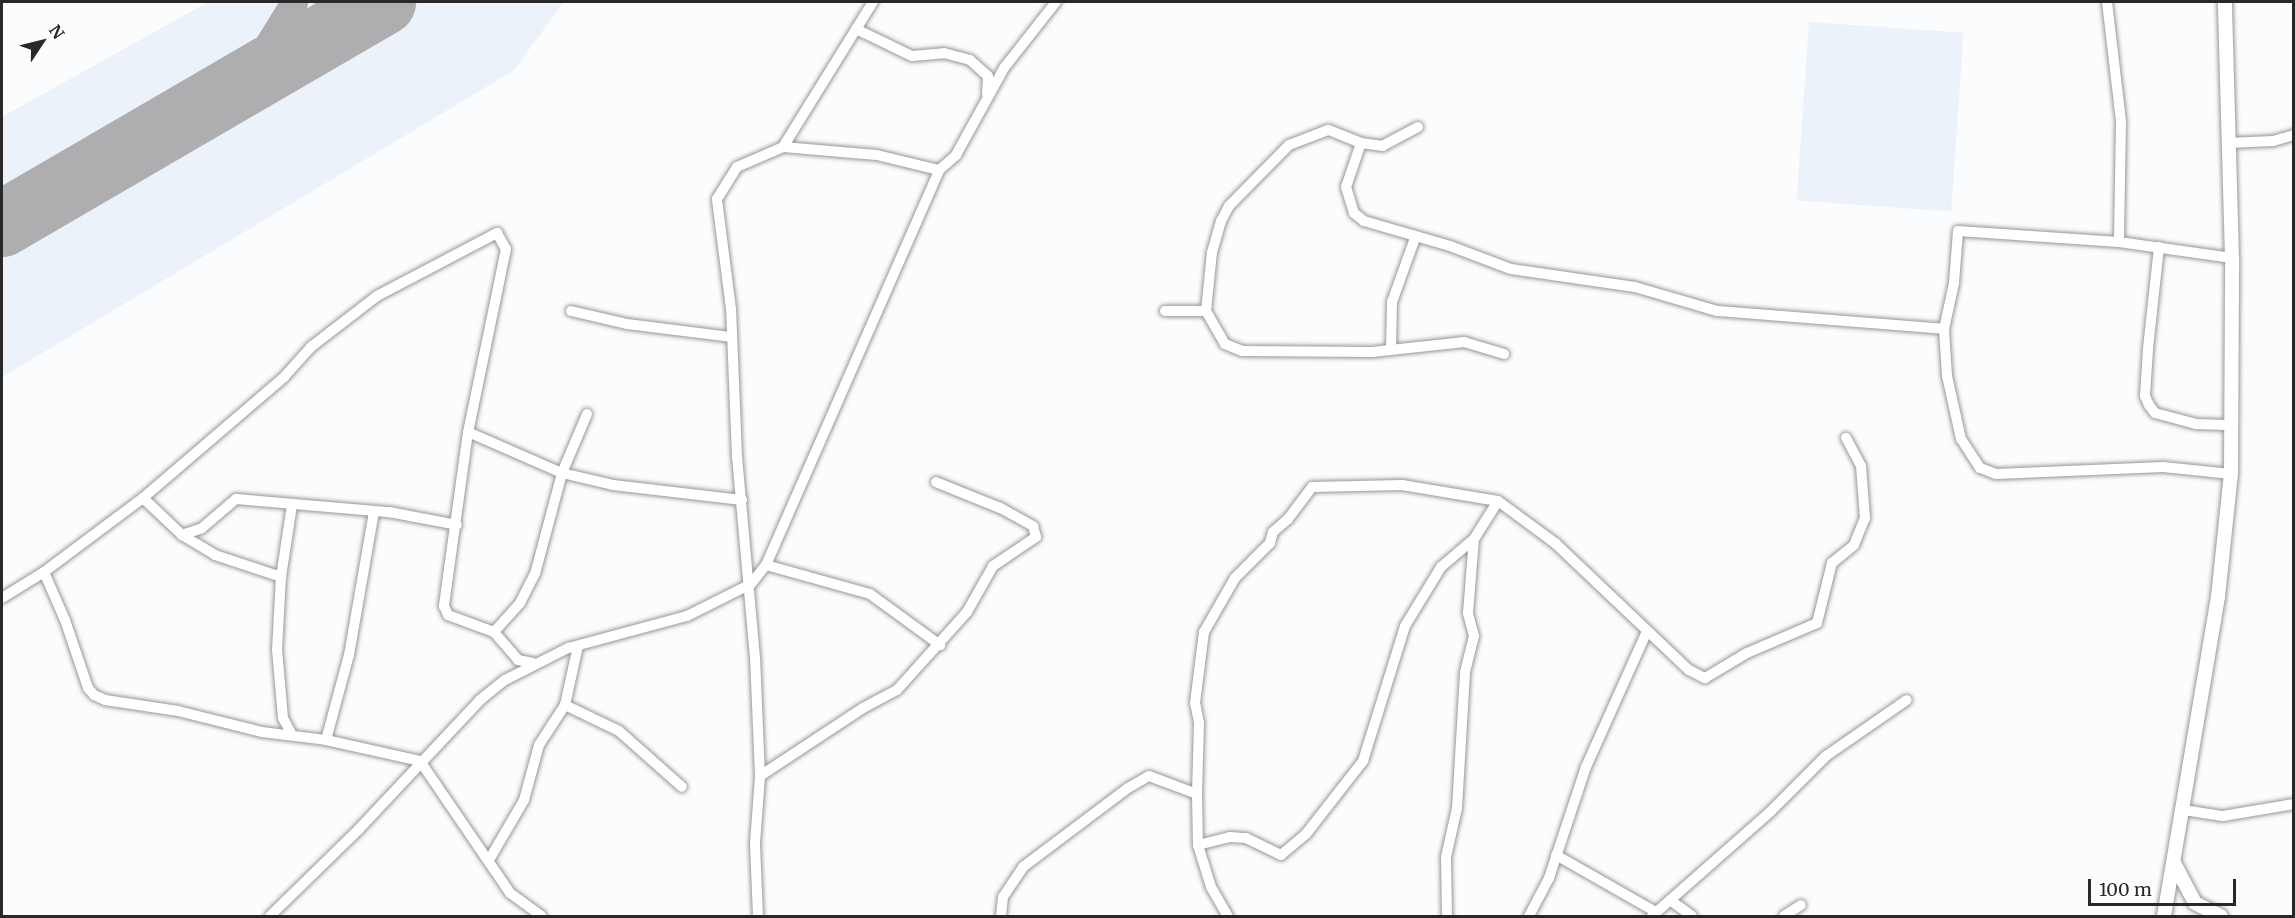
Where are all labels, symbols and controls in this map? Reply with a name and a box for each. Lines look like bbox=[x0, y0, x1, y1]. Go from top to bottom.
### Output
north arrow bbox=[12, 12, 72, 72]
text: N bbox=[45, 21, 69, 43]
scale bar bbox=[2091, 867, 2240, 905]
text: 100 m bbox=[2099, 878, 2152, 901]

